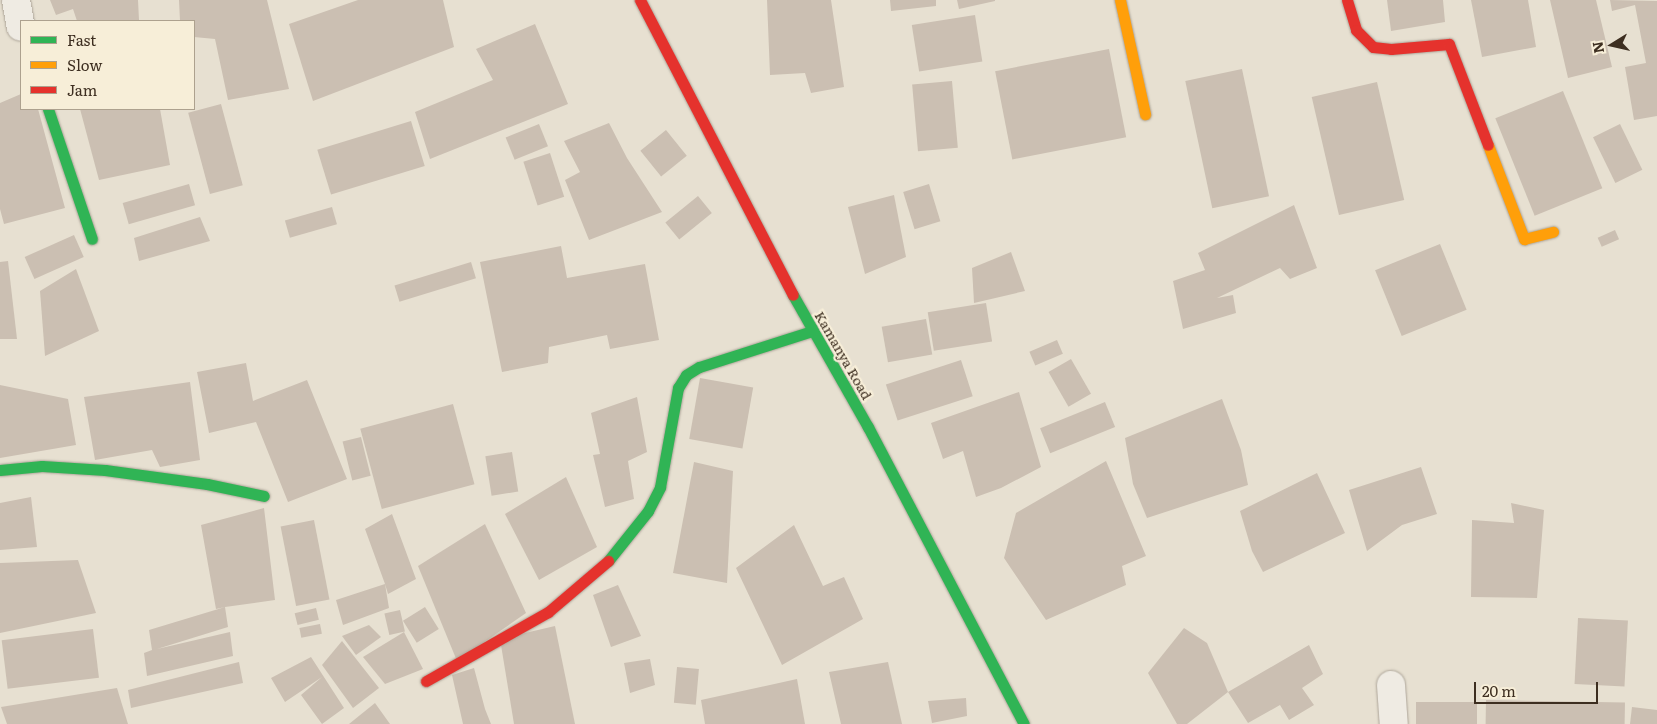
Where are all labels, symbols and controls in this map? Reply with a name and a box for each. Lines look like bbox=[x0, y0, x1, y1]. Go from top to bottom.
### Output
legend bbox=[20, 20, 195, 110]
north arrow bbox=[1587, 20, 1637, 70]
text: Fast bbox=[67, 28, 96, 51]
text: N bbox=[1586, 40, 1608, 55]
text: Slow bbox=[67, 53, 102, 76]
text: Jam bbox=[67, 78, 97, 101]
street label: Kamanya Road bbox=[812, 308, 876, 402]
scale bar bbox=[1477, 672, 1601, 704]
text: 20 m bbox=[1482, 679, 1516, 702]

